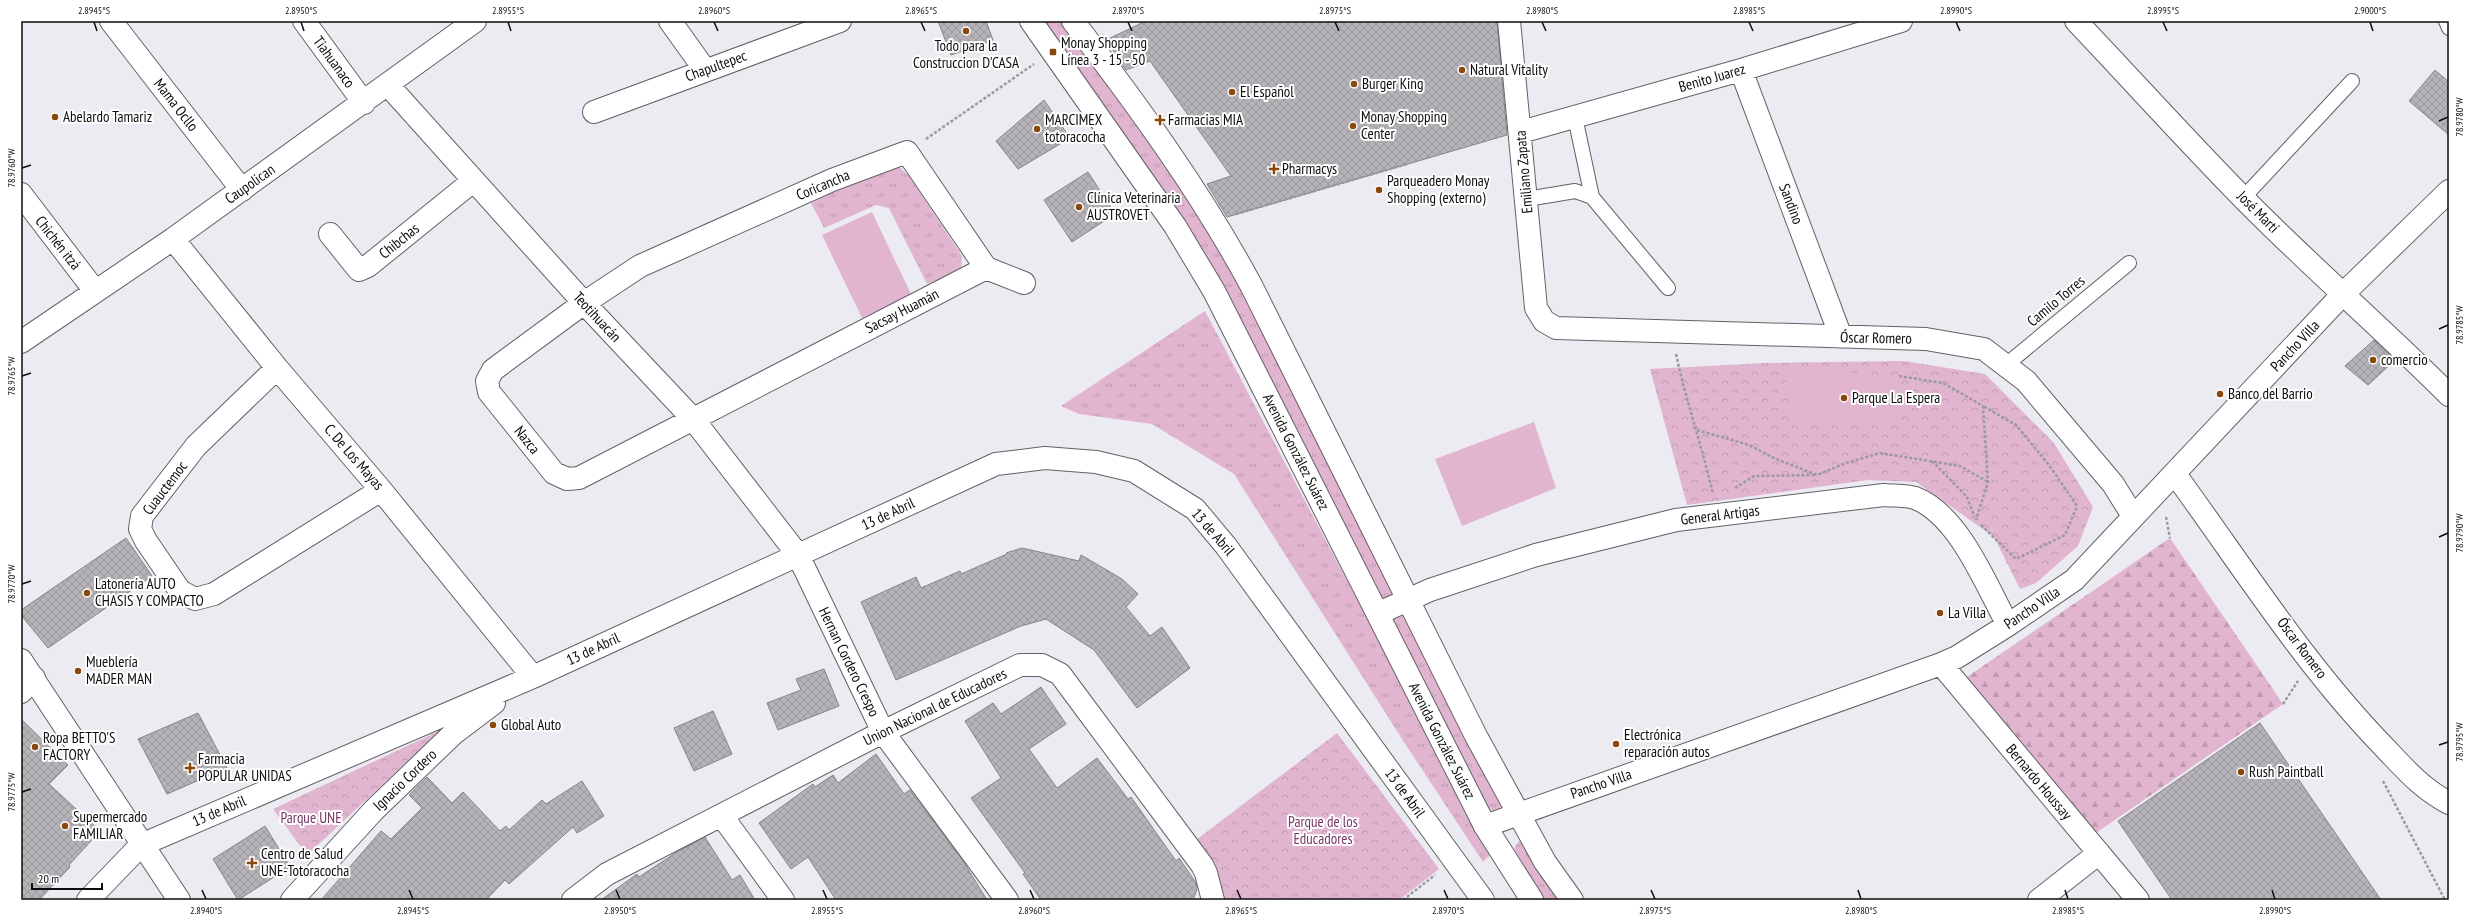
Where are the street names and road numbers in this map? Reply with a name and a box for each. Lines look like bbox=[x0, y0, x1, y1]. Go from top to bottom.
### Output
street label: Tiahuanaco bbox=[309, 32, 359, 91]
street label: Chapultepec bbox=[682, 45, 750, 85]
street label: Benito Juarez bbox=[1676, 59, 1747, 96]
street label: Mama Ocllo bbox=[150, 75, 203, 135]
street label: Emiliano Zapata bbox=[1510, 130, 1537, 214]
street label: Caupolican bbox=[221, 159, 278, 208]
street label: Coricancha bbox=[793, 165, 852, 204]
street label: Sandino bbox=[1775, 181, 1808, 227]
street label: José Martí bbox=[2233, 186, 2284, 237]
street label: Chichén itzá bbox=[31, 212, 85, 274]
street label: Chibchas bbox=[375, 219, 423, 263]
street label: Camilo Torres bbox=[2023, 271, 2088, 330]
street label: Sacsay Huamán bbox=[862, 284, 942, 337]
street label: Teotihuacán bbox=[569, 287, 626, 346]
street label: Pancho Villa bbox=[2266, 316, 2323, 375]
street label: Óscar Romero bbox=[1840, 327, 1912, 348]
street label: Avenida González Suárez bbox=[1259, 390, 1334, 513]
street label: C. De Los Mayas bbox=[320, 420, 388, 494]
street label: Nazca bbox=[510, 422, 544, 458]
street label: Cuauctemoc bbox=[138, 456, 191, 519]
street label: 13 de Abril bbox=[858, 493, 918, 534]
street label: General Artigas bbox=[1679, 500, 1760, 529]
street label: 13 de Abril bbox=[1188, 504, 1239, 560]
street label: Pancho Villa bbox=[2000, 582, 2063, 633]
street label: Hernan Cordero Crespo bbox=[815, 604, 884, 720]
street label: Óscar Romero bbox=[2273, 613, 2332, 682]
street label: 13 de Abril bbox=[563, 628, 623, 669]
street label: Union Nacional de Educadores bbox=[860, 664, 1010, 750]
street label: Avenida González Suárez bbox=[1405, 679, 1480, 802]
street label: Bernardo Houssay bbox=[2002, 740, 2077, 824]
street label: Ignacio Cordero bbox=[369, 745, 440, 815]
street label: 13 de Abril bbox=[1381, 764, 1430, 822]
street label: Pancho Villa bbox=[1568, 764, 1634, 803]
street label: 13 de Abril bbox=[189, 791, 249, 830]

